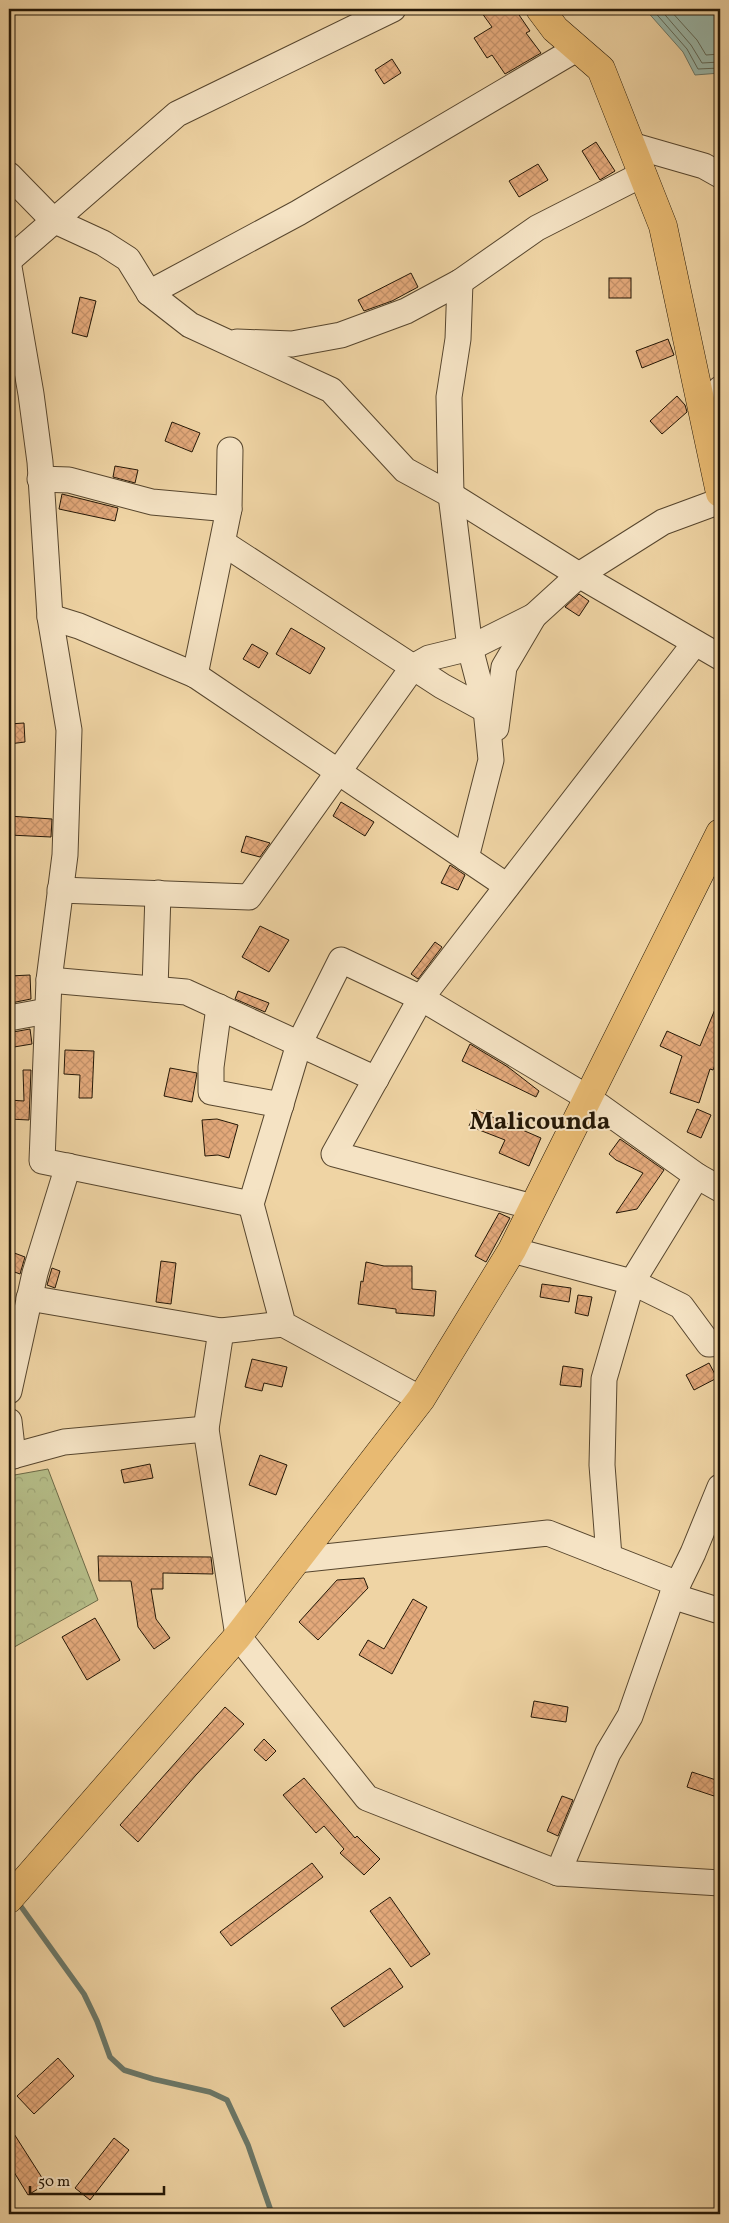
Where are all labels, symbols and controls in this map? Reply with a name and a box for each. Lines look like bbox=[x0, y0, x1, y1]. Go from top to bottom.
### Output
district label: Malicounda bbox=[470, 1105, 611, 1140]
scale bar bbox=[30, 2163, 164, 2195]
text: 50 m bbox=[38, 2172, 70, 2193]

